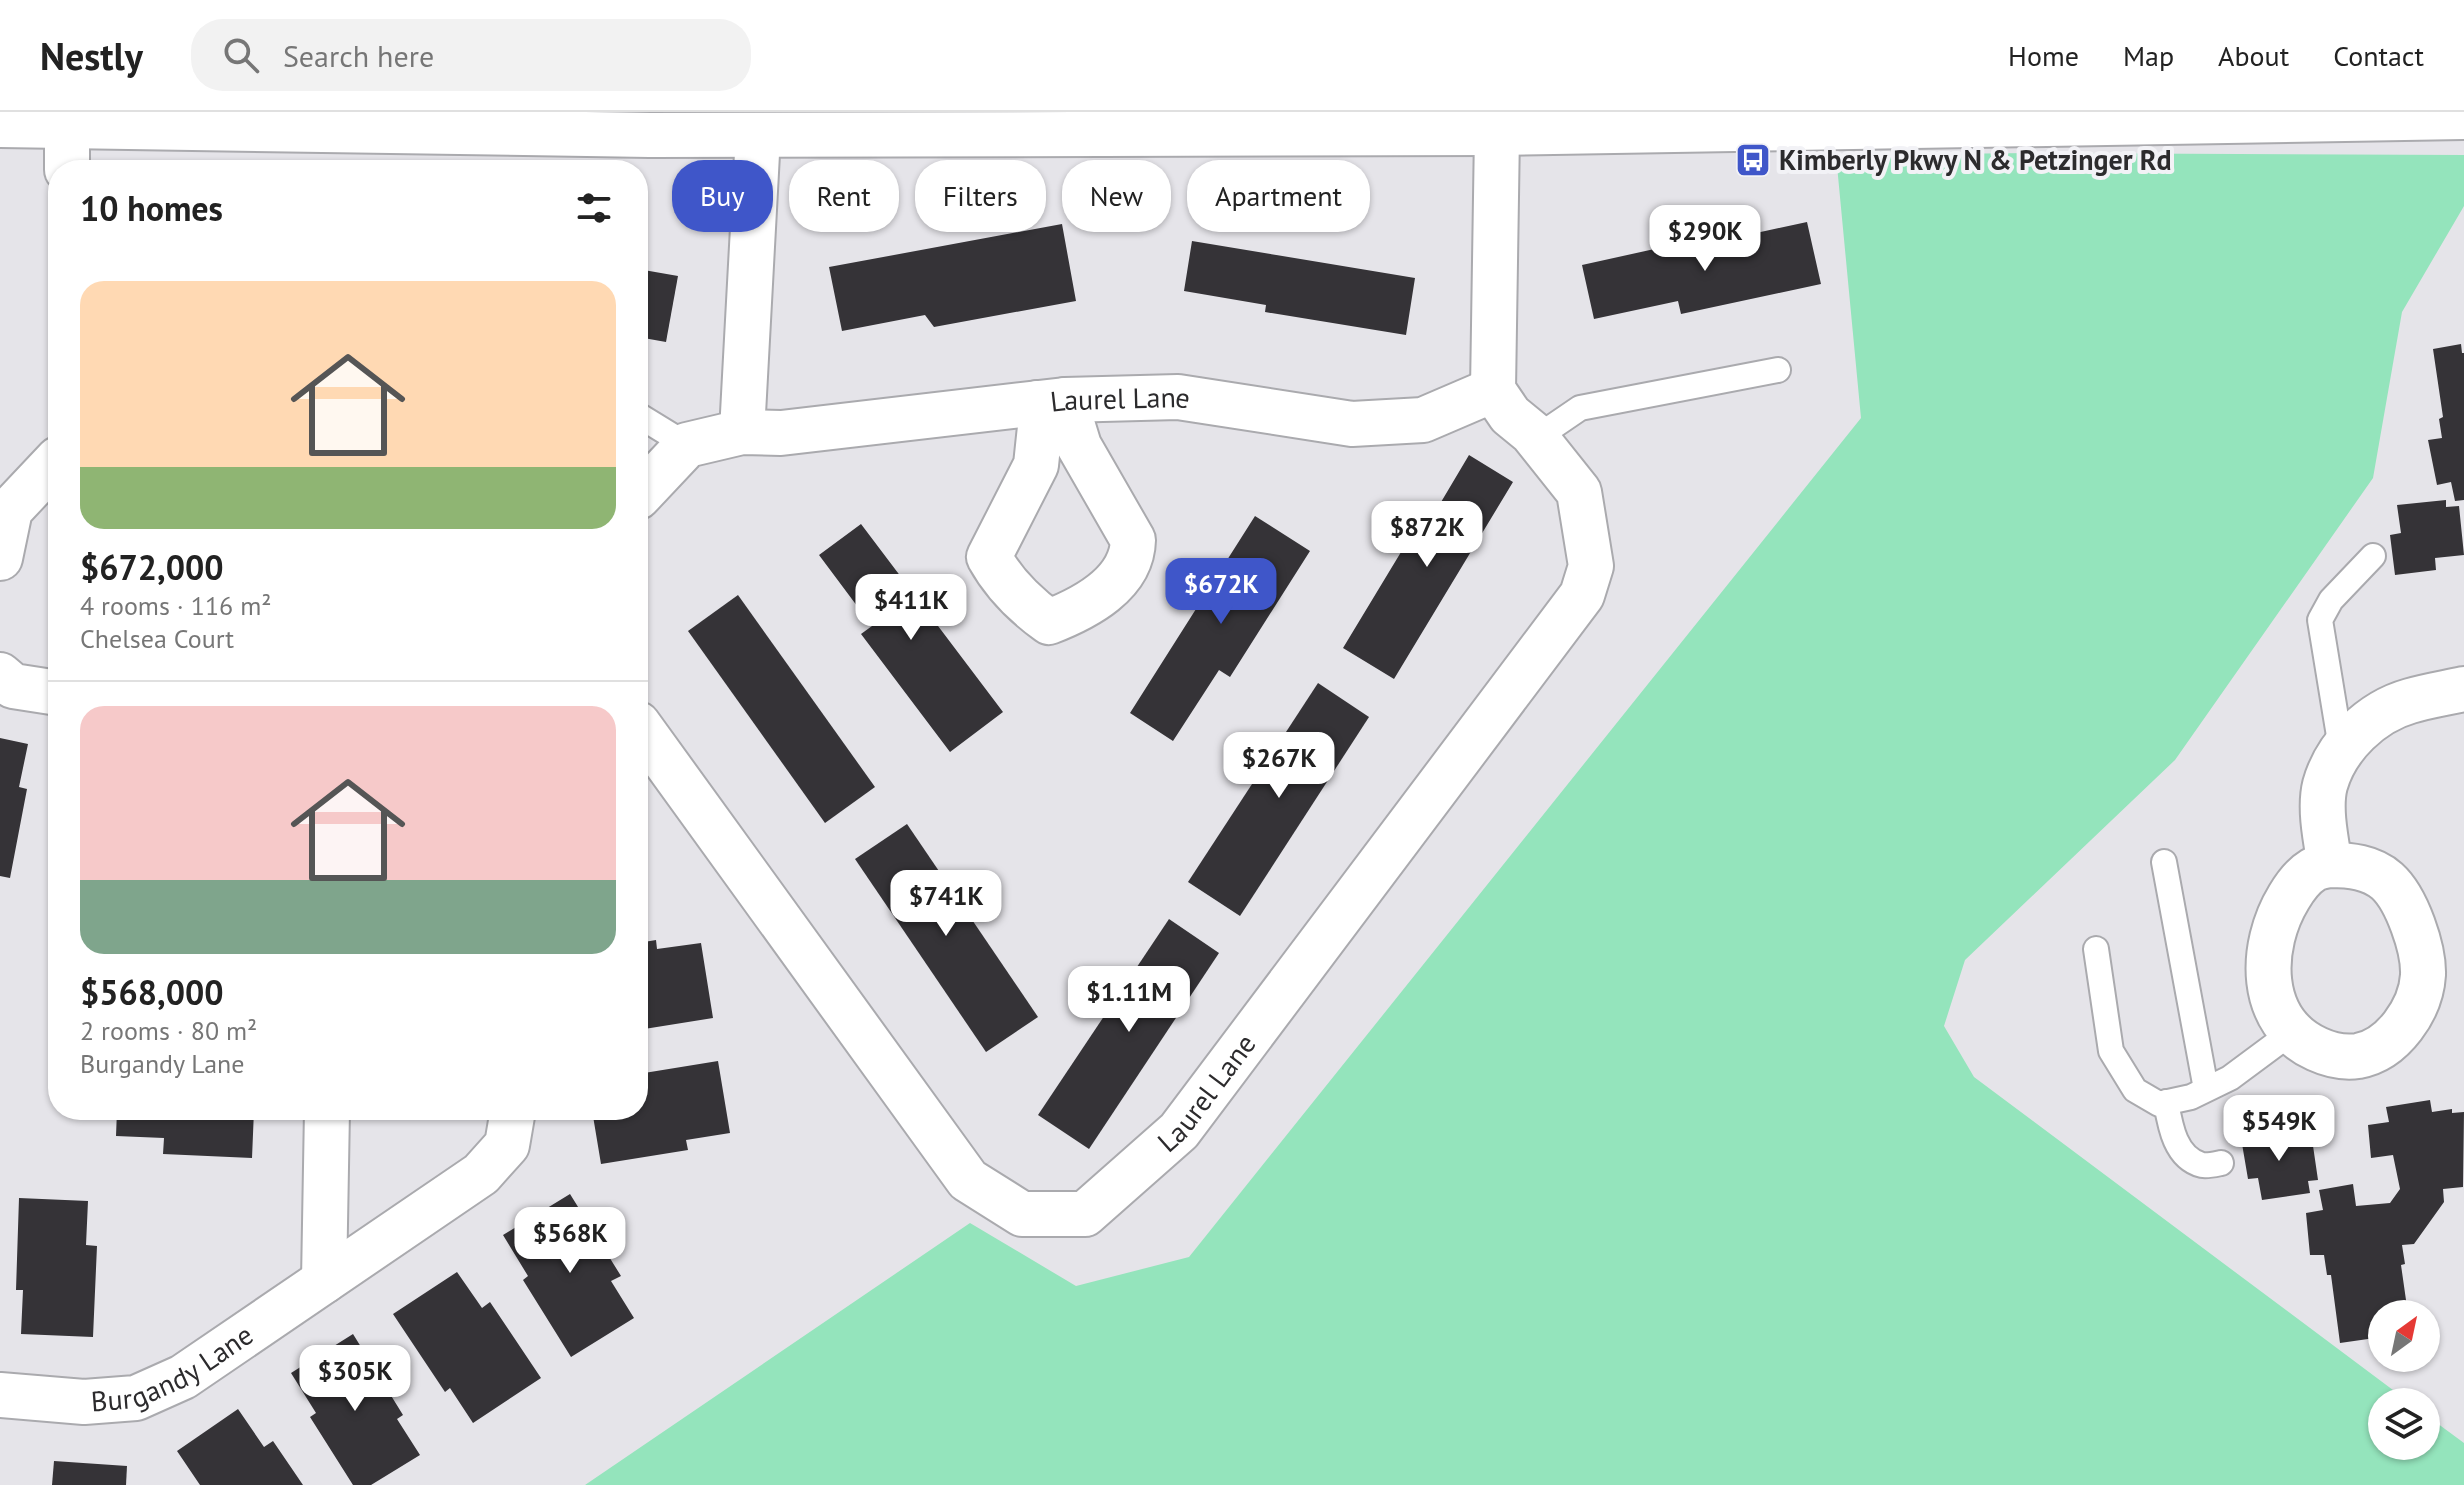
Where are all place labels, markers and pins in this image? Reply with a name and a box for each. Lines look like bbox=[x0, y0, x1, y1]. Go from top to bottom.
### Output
bus stop icon: Kimberly Pkwy N & Petzinger Rd bbox=[1734, 141, 1772, 179]
place label: Kimberly Pkwy N & Petzinger Rd bbox=[1779, 141, 2172, 178]
pin: $290K bbox=[1649, 205, 1761, 273]
pin: $872K bbox=[1371, 501, 1483, 569]
pin: $672K bbox=[1165, 558, 1277, 626]
pin: $411K bbox=[855, 574, 967, 642]
pin: $267K bbox=[1223, 732, 1335, 800]
pin: $741K bbox=[890, 870, 1002, 938]
pin: $1.11M bbox=[1064, 966, 1194, 1034]
pin: $549K bbox=[2223, 1095, 2335, 1163]
pin: $568K bbox=[514, 1207, 626, 1275]
pin: $305K bbox=[299, 1345, 411, 1413]

